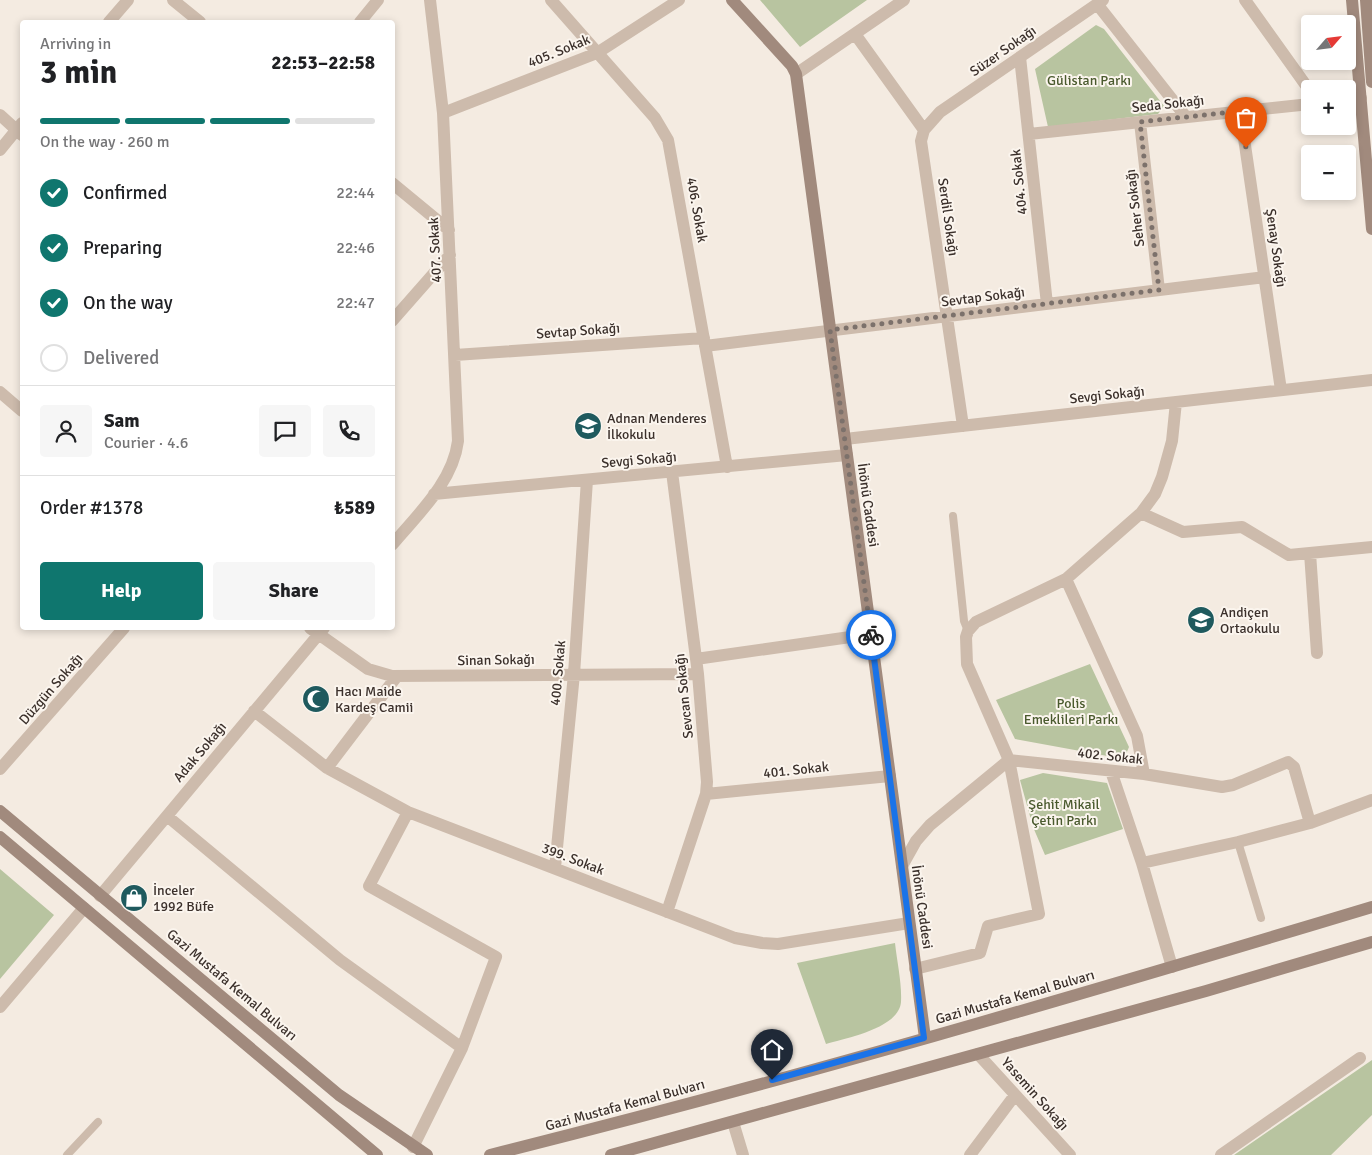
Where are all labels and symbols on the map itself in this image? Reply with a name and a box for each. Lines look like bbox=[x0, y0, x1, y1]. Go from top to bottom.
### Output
north arrow bbox=[1301, 15, 1356, 70]
street label: Süzer Sokağı bbox=[967, 22, 1039, 80]
street label: 405. Sokak bbox=[525, 31, 593, 71]
park label: Gülistan Parkı bbox=[1047, 72, 1131, 89]
street label: Seda Sokağı bbox=[1131, 92, 1205, 116]
pin bbox=[1225, 97, 1267, 148]
street label: 404. Sokak bbox=[1007, 148, 1031, 216]
street label: Seher Sokağı bbox=[1122, 168, 1148, 248]
street label: 406. Sokak bbox=[683, 176, 711, 244]
street label: Serdil Sokağı bbox=[934, 177, 962, 257]
street label: Şenay Sokağı bbox=[1262, 208, 1290, 288]
street label: 407. Sokak bbox=[425, 217, 445, 283]
street label: Sevtap Sokağı bbox=[940, 283, 1026, 311]
street label: Sevtap Sokağı bbox=[536, 320, 620, 342]
street label: Sevgi Sokağı bbox=[1069, 383, 1145, 407]
place label: Adnan Menderes İlkokulu bbox=[607, 410, 707, 443]
school or university icon: Adnan Menderes İlkokulu bbox=[573, 411, 603, 441]
street label: Sevgi Sokağı bbox=[601, 448, 677, 472]
street label: İnönü Caddesi bbox=[854, 462, 882, 548]
place label: Andiçen Ortaokulu bbox=[1220, 604, 1280, 637]
school or university icon: Andiçen Ortaokulu bbox=[1186, 605, 1216, 635]
courier bbox=[846, 610, 896, 660]
street label: 400. Sokak bbox=[547, 640, 569, 706]
street label: Düzgün Sokağı bbox=[15, 650, 87, 728]
street label: Sinan Sokağı bbox=[457, 651, 535, 669]
street label: Sevcan Sokağı bbox=[671, 653, 697, 739]
place label: Hacı Maide Kardeş Camii bbox=[335, 683, 413, 716]
mosque icon: Hacı Maide Kardeş Camii bbox=[301, 684, 331, 714]
park label: Polis Emeklileri Parkı bbox=[1024, 695, 1118, 728]
street label: Adak Sokağı bbox=[170, 718, 230, 786]
street label: 402. Sokak bbox=[1076, 744, 1144, 768]
street label: 401. Sokak bbox=[762, 758, 830, 782]
park label: Şehit Mikail Çetin Parkı bbox=[1028, 796, 1100, 829]
street label: 399. Sokak bbox=[539, 839, 607, 879]
street label: İnönü Caddesi bbox=[908, 864, 936, 950]
place label: İnceler 1992 Büfe bbox=[153, 882, 214, 915]
shop icon: İnceler 1992 Büfe bbox=[119, 883, 149, 913]
street label: Gazi Mustafa Kemal Bulvarı bbox=[164, 926, 300, 1044]
street label: Gazi Mustafa Kemal Bulvarı bbox=[934, 966, 1096, 1028]
pin bbox=[751, 1029, 793, 1080]
street label: Yasemin Sokağı bbox=[998, 1054, 1072, 1134]
street label: Gazi Mustafa Kemal Bulvarı bbox=[543, 1076, 707, 1134]

